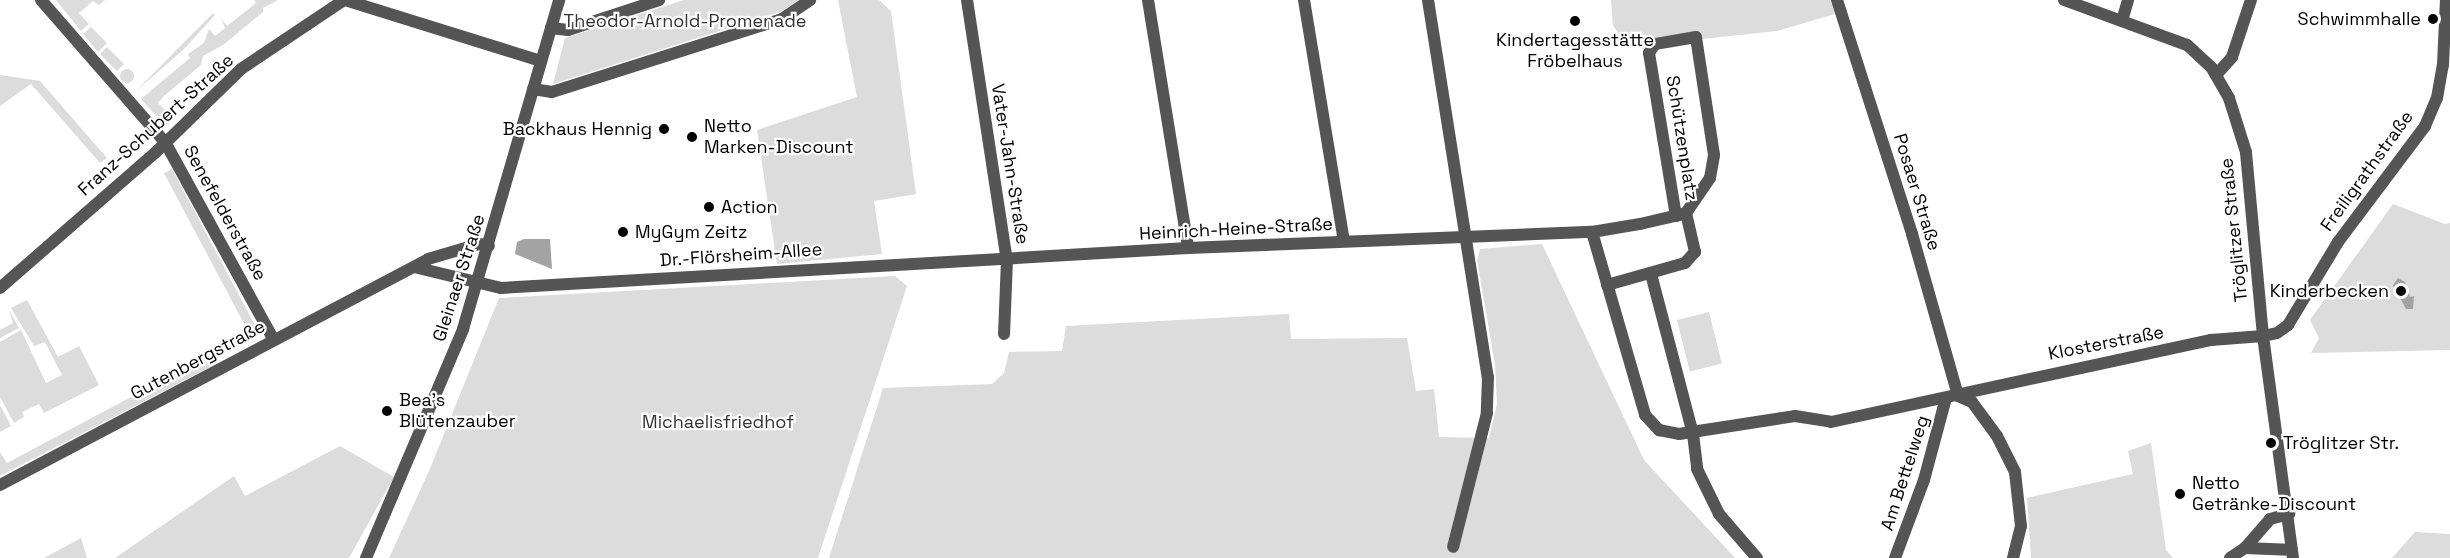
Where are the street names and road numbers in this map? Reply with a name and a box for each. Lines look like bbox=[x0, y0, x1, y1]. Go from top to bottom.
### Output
street label: Franz-Schubert-Straße bbox=[74, 49, 238, 201]
street label: Schützenplatz bbox=[1661, 74, 1703, 202]
street label: Vater-Jahn-Straße bbox=[987, 82, 1033, 246]
street label: Freiligrathstraße bbox=[2316, 107, 2418, 235]
street label: Posaer Straße bbox=[1889, 131, 1945, 253]
street label: Senefelderstraße bbox=[179, 142, 271, 284]
street label: Tröglitzer Straße bbox=[2216, 157, 2252, 303]
street label: Gleinaer Straße bbox=[428, 212, 490, 344]
street label: Heinrich-Heine-Straße bbox=[1139, 213, 1333, 245]
street label: Dr.-Flörsheim-Allee bbox=[659, 239, 823, 271]
street label: Gutenbergstraße bbox=[127, 315, 269, 405]
street label: Klosterstraße bbox=[2046, 321, 2166, 365]
street label: Am Bettelweg bbox=[1876, 413, 1934, 533]

